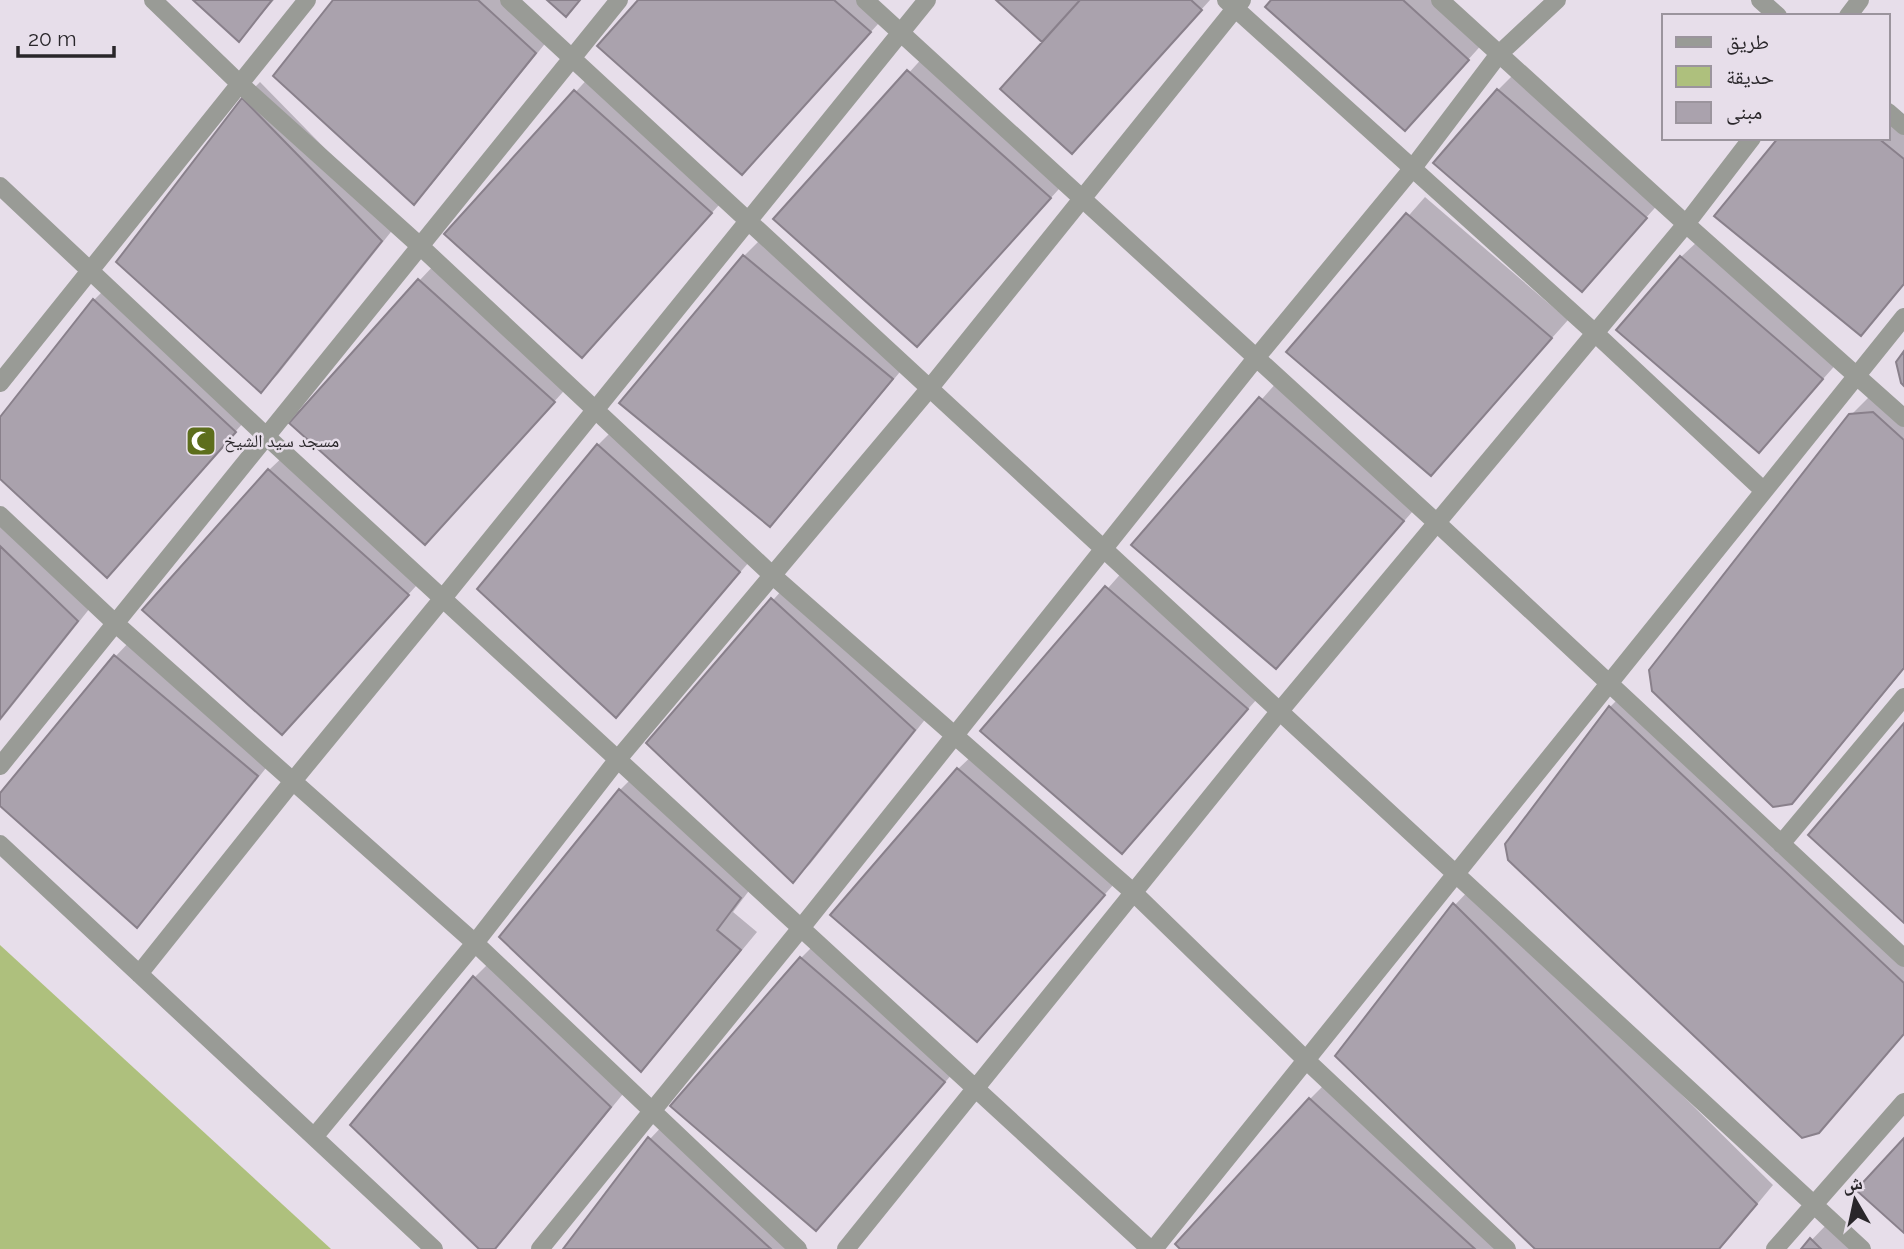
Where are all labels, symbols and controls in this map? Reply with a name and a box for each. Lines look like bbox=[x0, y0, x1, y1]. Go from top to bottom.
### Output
scale bar bbox=[18, 14, 114, 58]
legend bbox=[1662, 14, 1890, 140]
text: 20 m bbox=[28, 26, 76, 51]
text: طريق bbox=[1726, 29, 1769, 55]
text: حديقة bbox=[1726, 64, 1774, 89]
text: مبنى bbox=[1726, 99, 1762, 125]
mosque icon: مسجد سيد الشيخ bbox=[184, 424, 218, 458]
place label: مسجد سيد الشيخ bbox=[224, 430, 339, 453]
north arrow bbox=[1820, 1165, 1890, 1235]
text: ش bbox=[1841, 1171, 1864, 1197]

